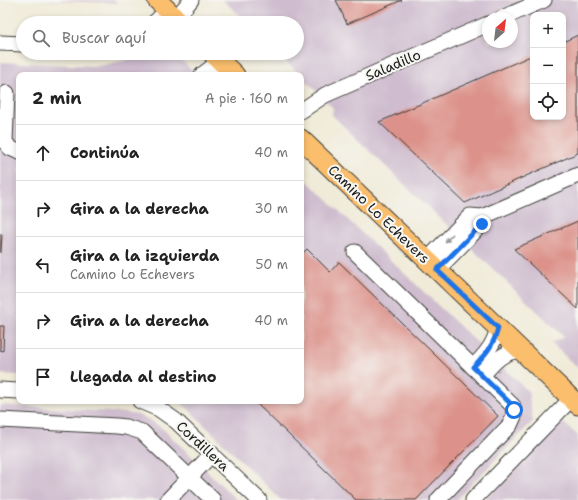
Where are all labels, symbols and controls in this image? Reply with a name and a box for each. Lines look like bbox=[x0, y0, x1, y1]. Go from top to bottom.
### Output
north arrow bbox=[482, 12, 518, 48]
map controls bbox=[530, 12, 566, 120]
button: + bbox=[530, 12, 566, 48]
search box bbox=[16, 16, 304, 60]
icon: search bbox=[30, 27, 52, 49]
text: Buscar aquí bbox=[62, 28, 146, 48]
street label: Saladillo bbox=[363, 45, 423, 85]
button: − bbox=[530, 48, 566, 84]
button: locate bbox=[530, 84, 566, 120]
text: 2 min bbox=[32, 87, 82, 109]
text: A pie · 160 m bbox=[205, 90, 288, 107]
icon: ahead bbox=[32, 142, 54, 164]
text: Continúa bbox=[70, 143, 139, 163]
text: 40 m bbox=[254, 144, 288, 161]
street label: Camino Lo Echevers bbox=[324, 161, 434, 267]
icon: right bbox=[32, 198, 54, 220]
text: Gira a la derecha bbox=[70, 199, 209, 219]
text: 30 m bbox=[254, 200, 288, 217]
route end bbox=[473, 215, 491, 233]
one-way arrow bbox=[444, 233, 454, 243]
text: Gira a la izquierda bbox=[70, 246, 219, 266]
icon: left bbox=[32, 254, 54, 276]
text: 50 m bbox=[255, 256, 288, 273]
text: Camino Lo Echevers bbox=[70, 266, 195, 283]
icon: right bbox=[32, 310, 54, 332]
text: Gira a la derecha bbox=[70, 311, 209, 331]
text: 40 m bbox=[254, 312, 288, 329]
icon: arrive bbox=[32, 366, 54, 388]
text: Llegada al destino bbox=[70, 367, 217, 387]
route start bbox=[505, 401, 523, 419]
street label: Cordillera bbox=[173, 417, 233, 475]

